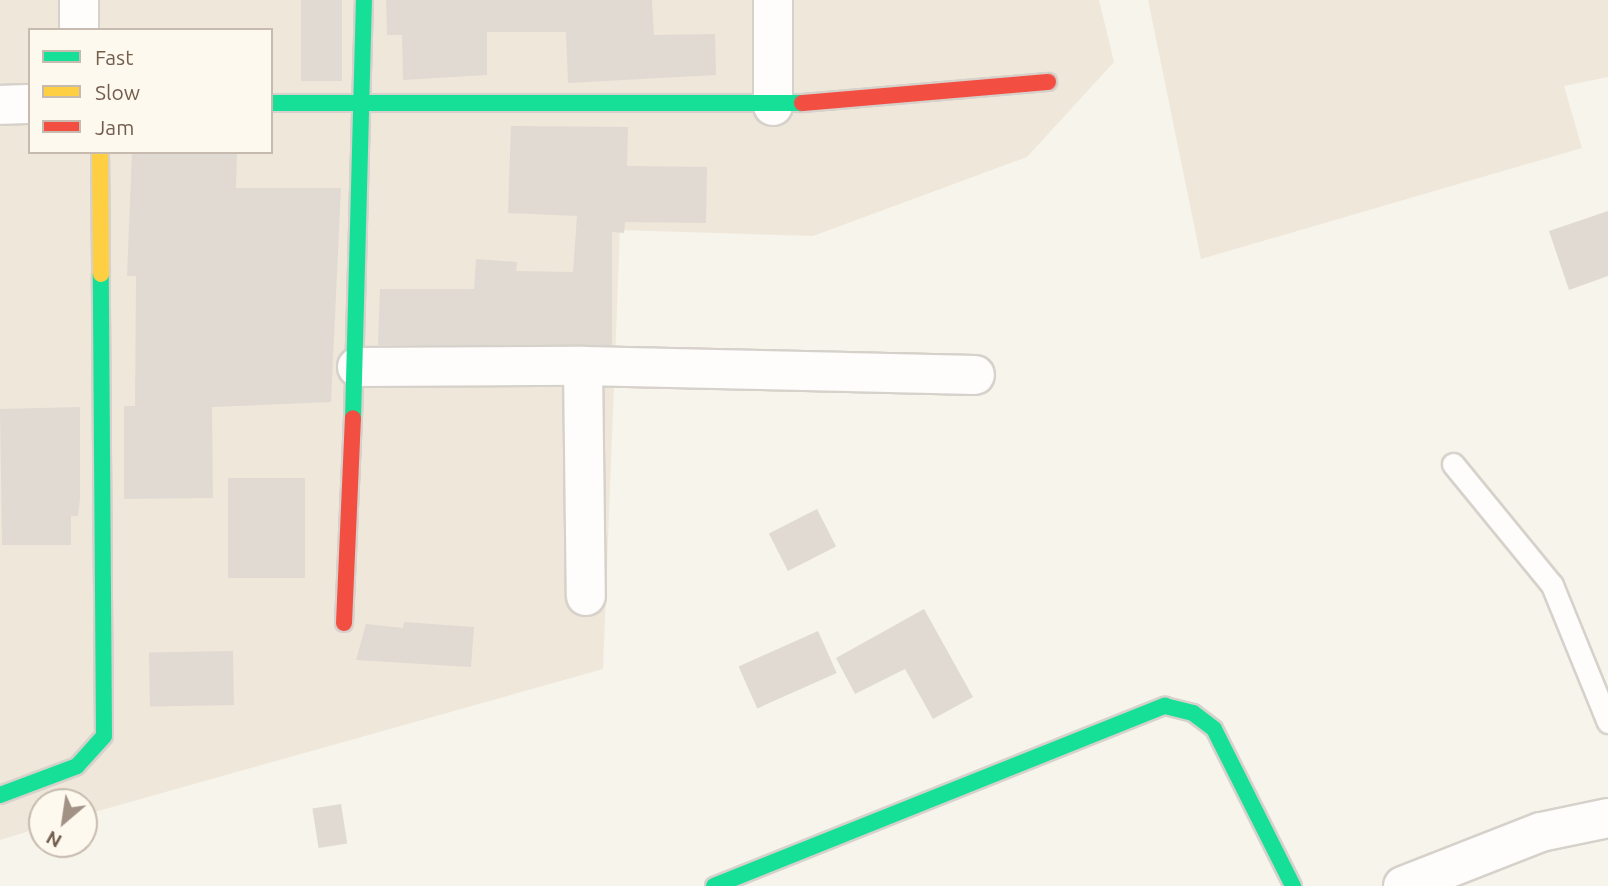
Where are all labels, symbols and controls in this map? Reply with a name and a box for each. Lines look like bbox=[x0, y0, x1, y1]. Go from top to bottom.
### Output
legend bbox=[28, 28, 273, 154]
text: Fast bbox=[95, 45, 133, 69]
text: Slow bbox=[95, 80, 140, 104]
text: Jam bbox=[95, 115, 134, 139]
north arrow bbox=[28, 788, 98, 858]
text: N bbox=[42, 827, 65, 853]

